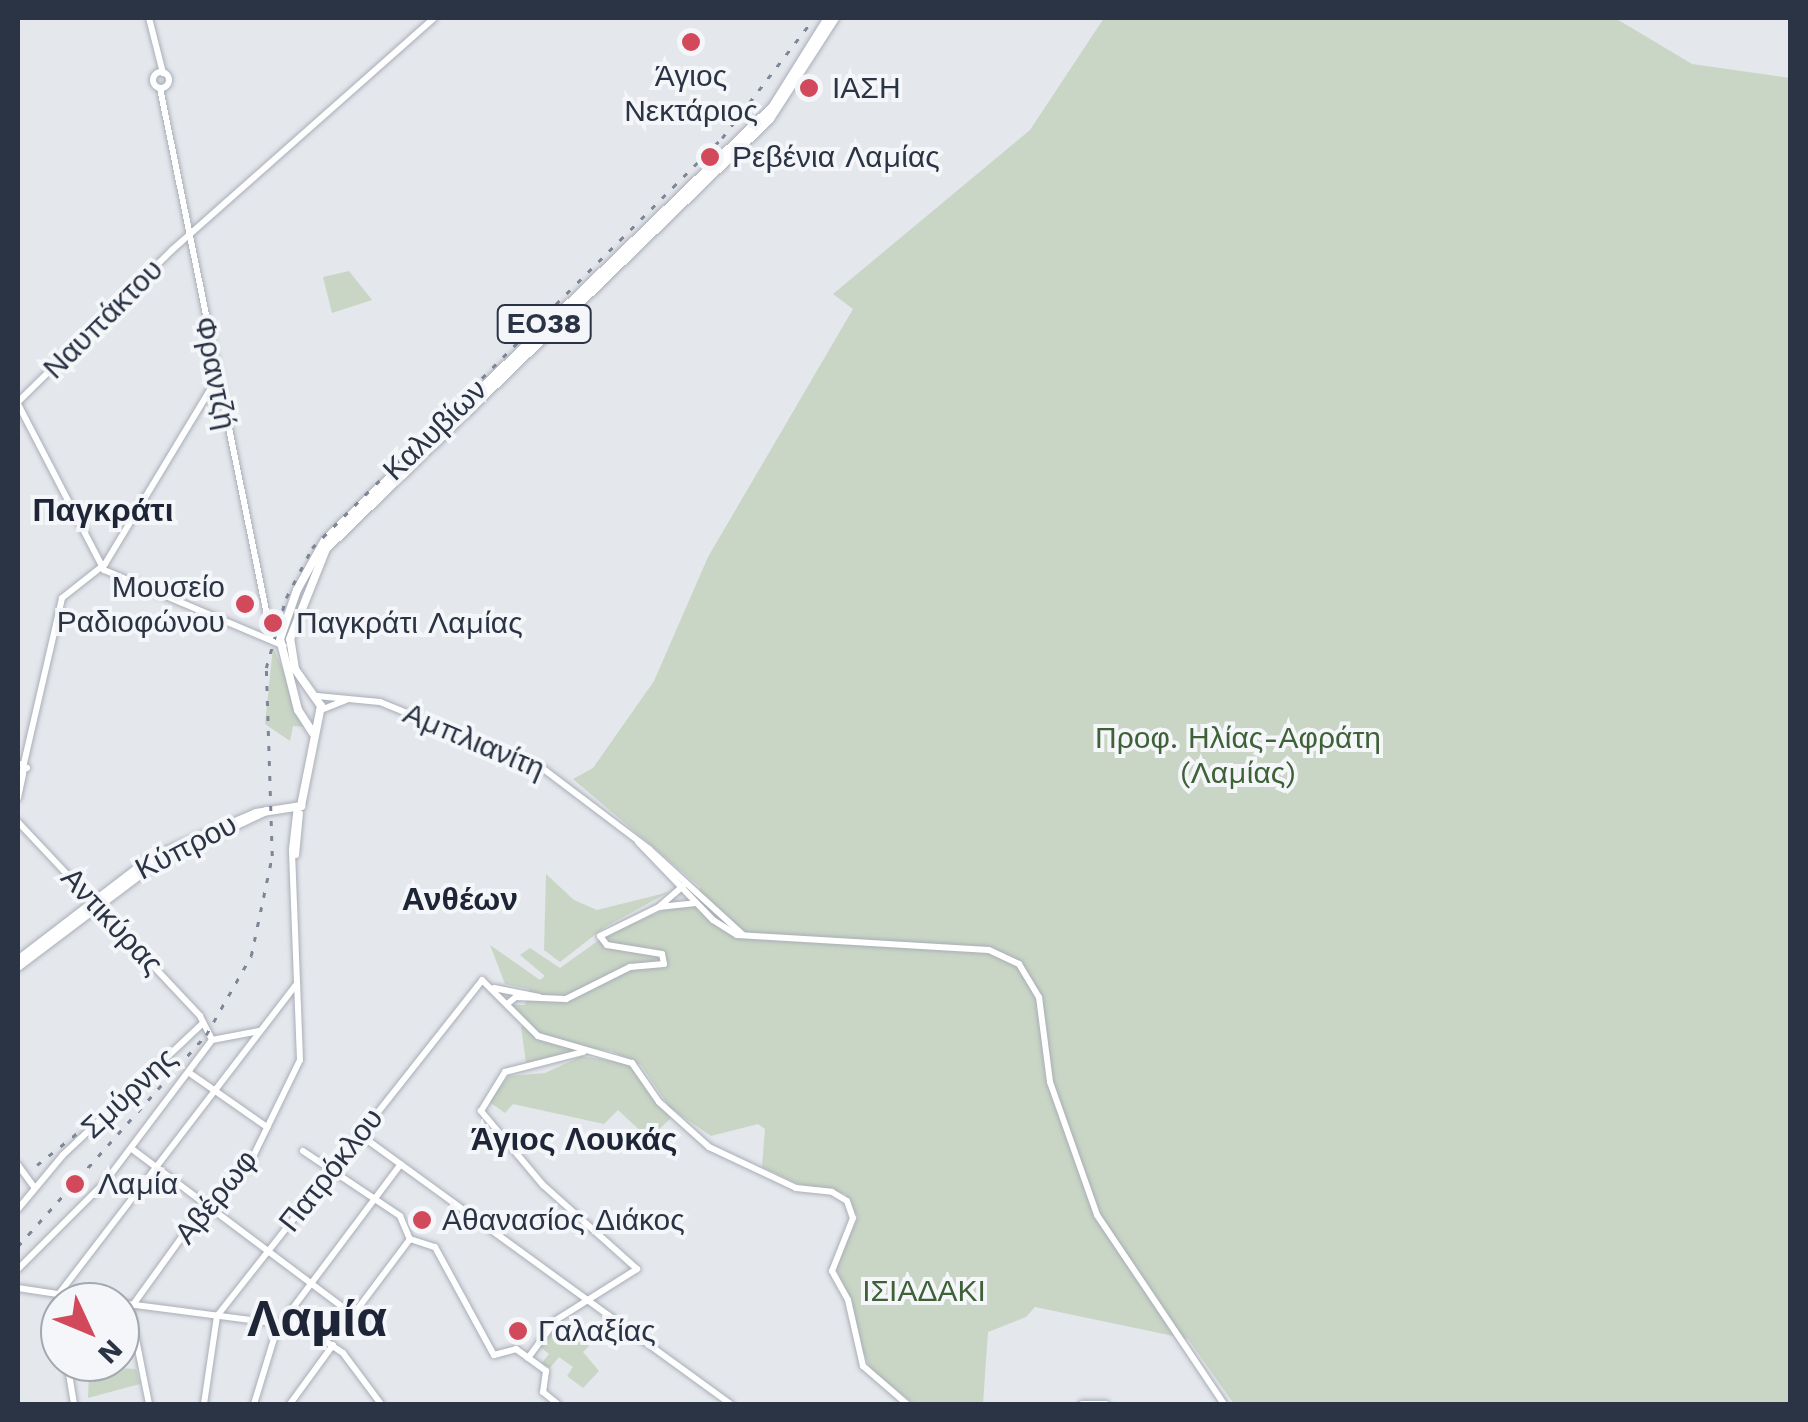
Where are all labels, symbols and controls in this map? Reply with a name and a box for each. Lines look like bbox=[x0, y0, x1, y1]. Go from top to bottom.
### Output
marker: Άγιος Νεκτάριος bbox=[680, 31, 702, 53]
place label: Άγιος Νεκτάριος bbox=[624, 58, 758, 128]
place label: ΙΑΣΗ bbox=[832, 70, 901, 106]
marker: ΙΑΣΗ bbox=[796, 75, 822, 101]
place label: Ρεβένια Λαμίας bbox=[732, 139, 940, 175]
marker: Ρεβένια Λαμίας bbox=[697, 144, 723, 170]
street label: Ναυπάκτου bbox=[36, 252, 170, 386]
road number: ΕΟ38 bbox=[496, 301, 592, 347]
street label: Φραντζή bbox=[186, 314, 244, 432]
street label: Καλυβίων bbox=[376, 372, 494, 488]
district label: Παγκράτι bbox=[32, 491, 174, 529]
place label: Μουσείο Ραδιοφώνου bbox=[57, 569, 225, 640]
marker: Μουσείο Ραδιοφώνου bbox=[234, 593, 256, 615]
place label: Παγκράτι Λαμίας bbox=[296, 605, 523, 641]
marker: Παγκράτι Λαμίας bbox=[260, 610, 286, 636]
street label: Αμπλιανίτη bbox=[398, 695, 550, 787]
park label: Προφ. Ηλίας-Αφράτη (Λαμίας) bbox=[1095, 720, 1381, 790]
street label: Κύπρου bbox=[129, 806, 243, 888]
street label: Αντικύρας bbox=[53, 860, 171, 982]
district label: Ανθέων bbox=[402, 880, 518, 918]
street label: Σμύρνης bbox=[74, 1040, 184, 1146]
street label: Πατρόκλου bbox=[271, 1101, 391, 1239]
district label: Άγιος Λουκάς bbox=[471, 1120, 677, 1158]
street label: Αβέρωφ bbox=[167, 1143, 265, 1251]
place label: Λαμία bbox=[98, 1166, 178, 1202]
marker: Λαμία bbox=[62, 1171, 88, 1197]
place label: Αθανασίος Διάκος bbox=[442, 1202, 685, 1238]
marker: Αθανασίος Διάκος bbox=[411, 1209, 433, 1231]
park label: ΙΣΙΑΔΑΚΙ bbox=[862, 1273, 986, 1309]
north arrow bbox=[40, 1282, 140, 1382]
district label: Λαμία bbox=[247, 1289, 387, 1349]
place label: Γαλαξίας bbox=[538, 1313, 656, 1349]
marker: Γαλαξίας bbox=[507, 1320, 529, 1342]
text: N bbox=[91, 1333, 130, 1371]

